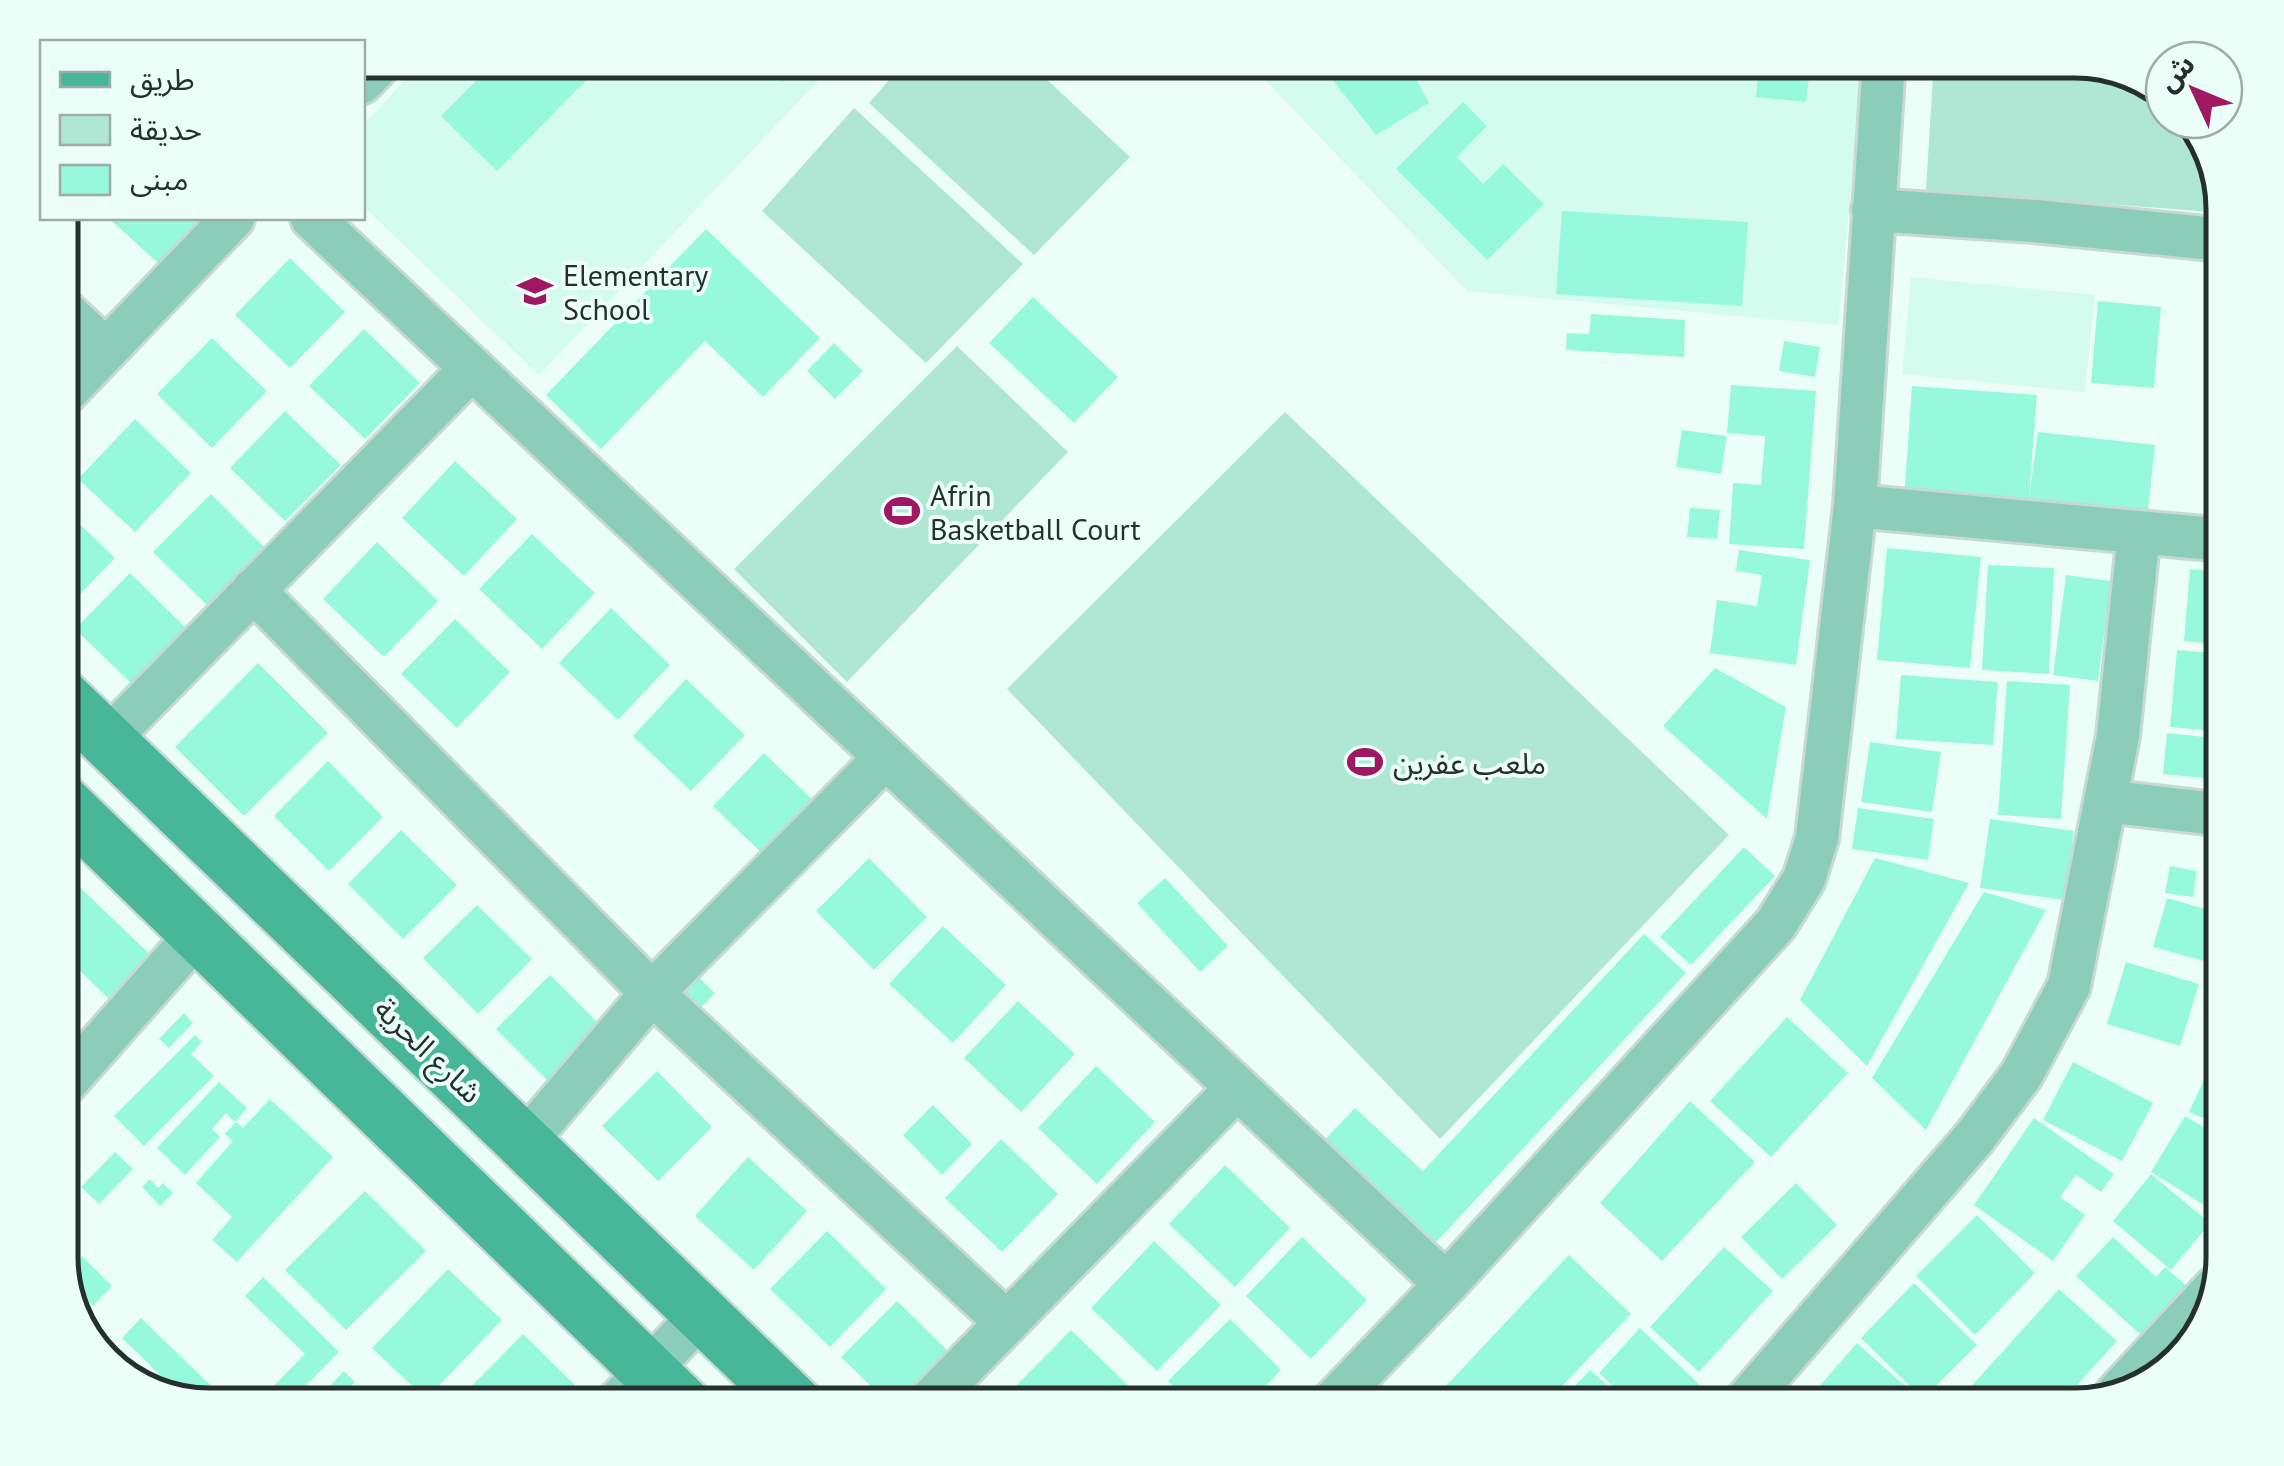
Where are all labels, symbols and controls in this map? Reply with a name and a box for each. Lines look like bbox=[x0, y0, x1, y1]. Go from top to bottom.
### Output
legend bbox=[40, 40, 365, 220]
north arrow bbox=[2144, 40, 2244, 140]
text: ش bbox=[2149, 46, 2202, 99]
text: طريق bbox=[130, 59, 195, 98]
text: حديقة bbox=[130, 109, 202, 148]
text: مبنى bbox=[130, 159, 188, 198]
place label: Elementary School bbox=[563, 255, 708, 328]
school or university icon: Elementary School bbox=[516, 272, 554, 310]
place label: Afrin Basketball Court bbox=[930, 475, 1141, 548]
sports icon: Afrin Basketball Court bbox=[883, 492, 921, 530]
sports icon: ملعب عفرين bbox=[1346, 743, 1384, 781]
place label: ملعب عفرين bbox=[1393, 743, 1546, 782]
street label: شارع الحرية bbox=[364, 989, 491, 1114]

